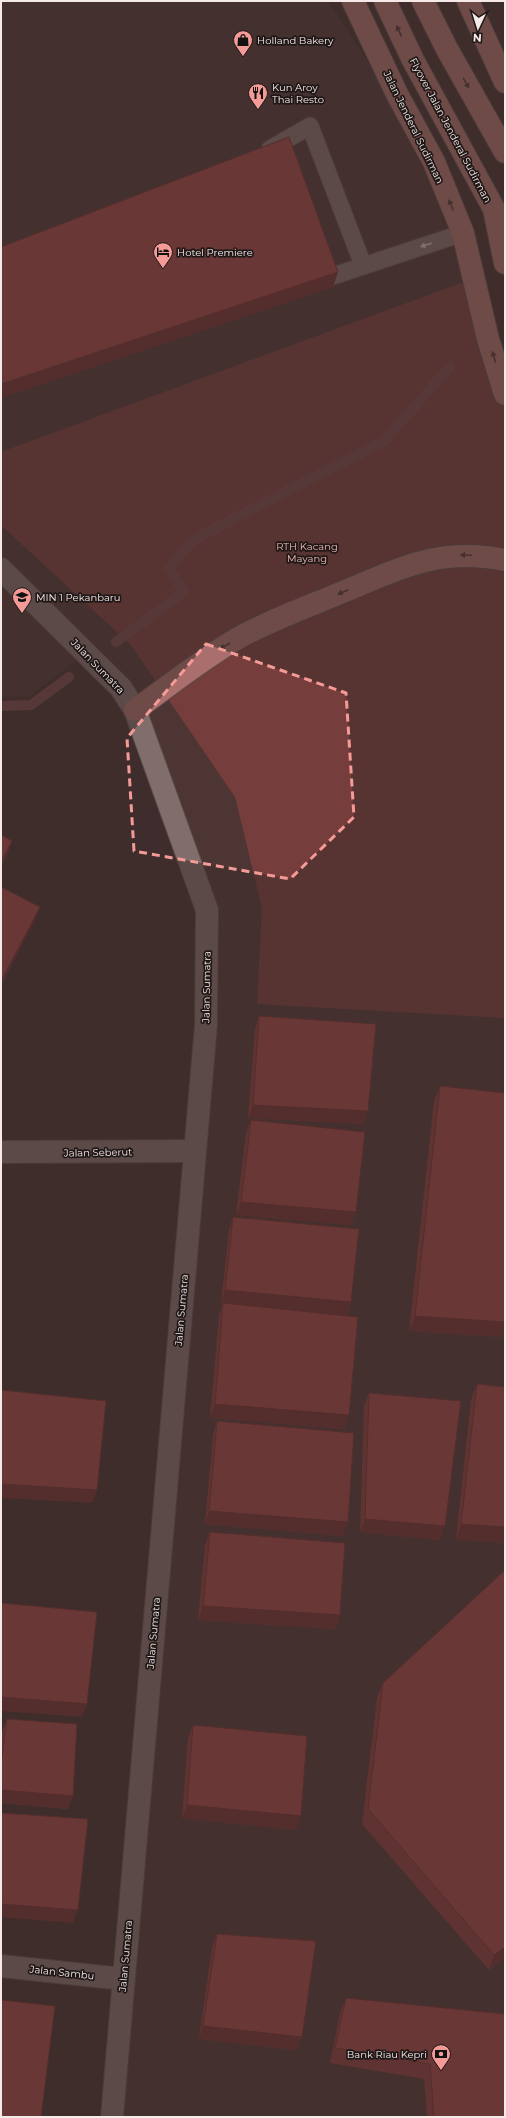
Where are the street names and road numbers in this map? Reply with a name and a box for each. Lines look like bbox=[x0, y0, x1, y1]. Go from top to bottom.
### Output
street label: Flyover Jalan Jenderal Sudirman bbox=[407, 56, 494, 205]
street label: Jalan Jenderal Sudirman bbox=[380, 68, 447, 186]
street label: Jalan Sumatra bbox=[67, 635, 127, 697]
street label: Jalan Sumatra bbox=[199, 951, 214, 1024]
street label: Jalan Seberut bbox=[63, 1145, 132, 1160]
street label: Jalan Sumatra bbox=[172, 1274, 191, 1347]
street label: Jalan Sumatra bbox=[144, 1597, 163, 1670]
street label: Jalan Sumatra bbox=[116, 1920, 135, 1993]
street label: Jalan Sambu bbox=[28, 1963, 95, 1982]

